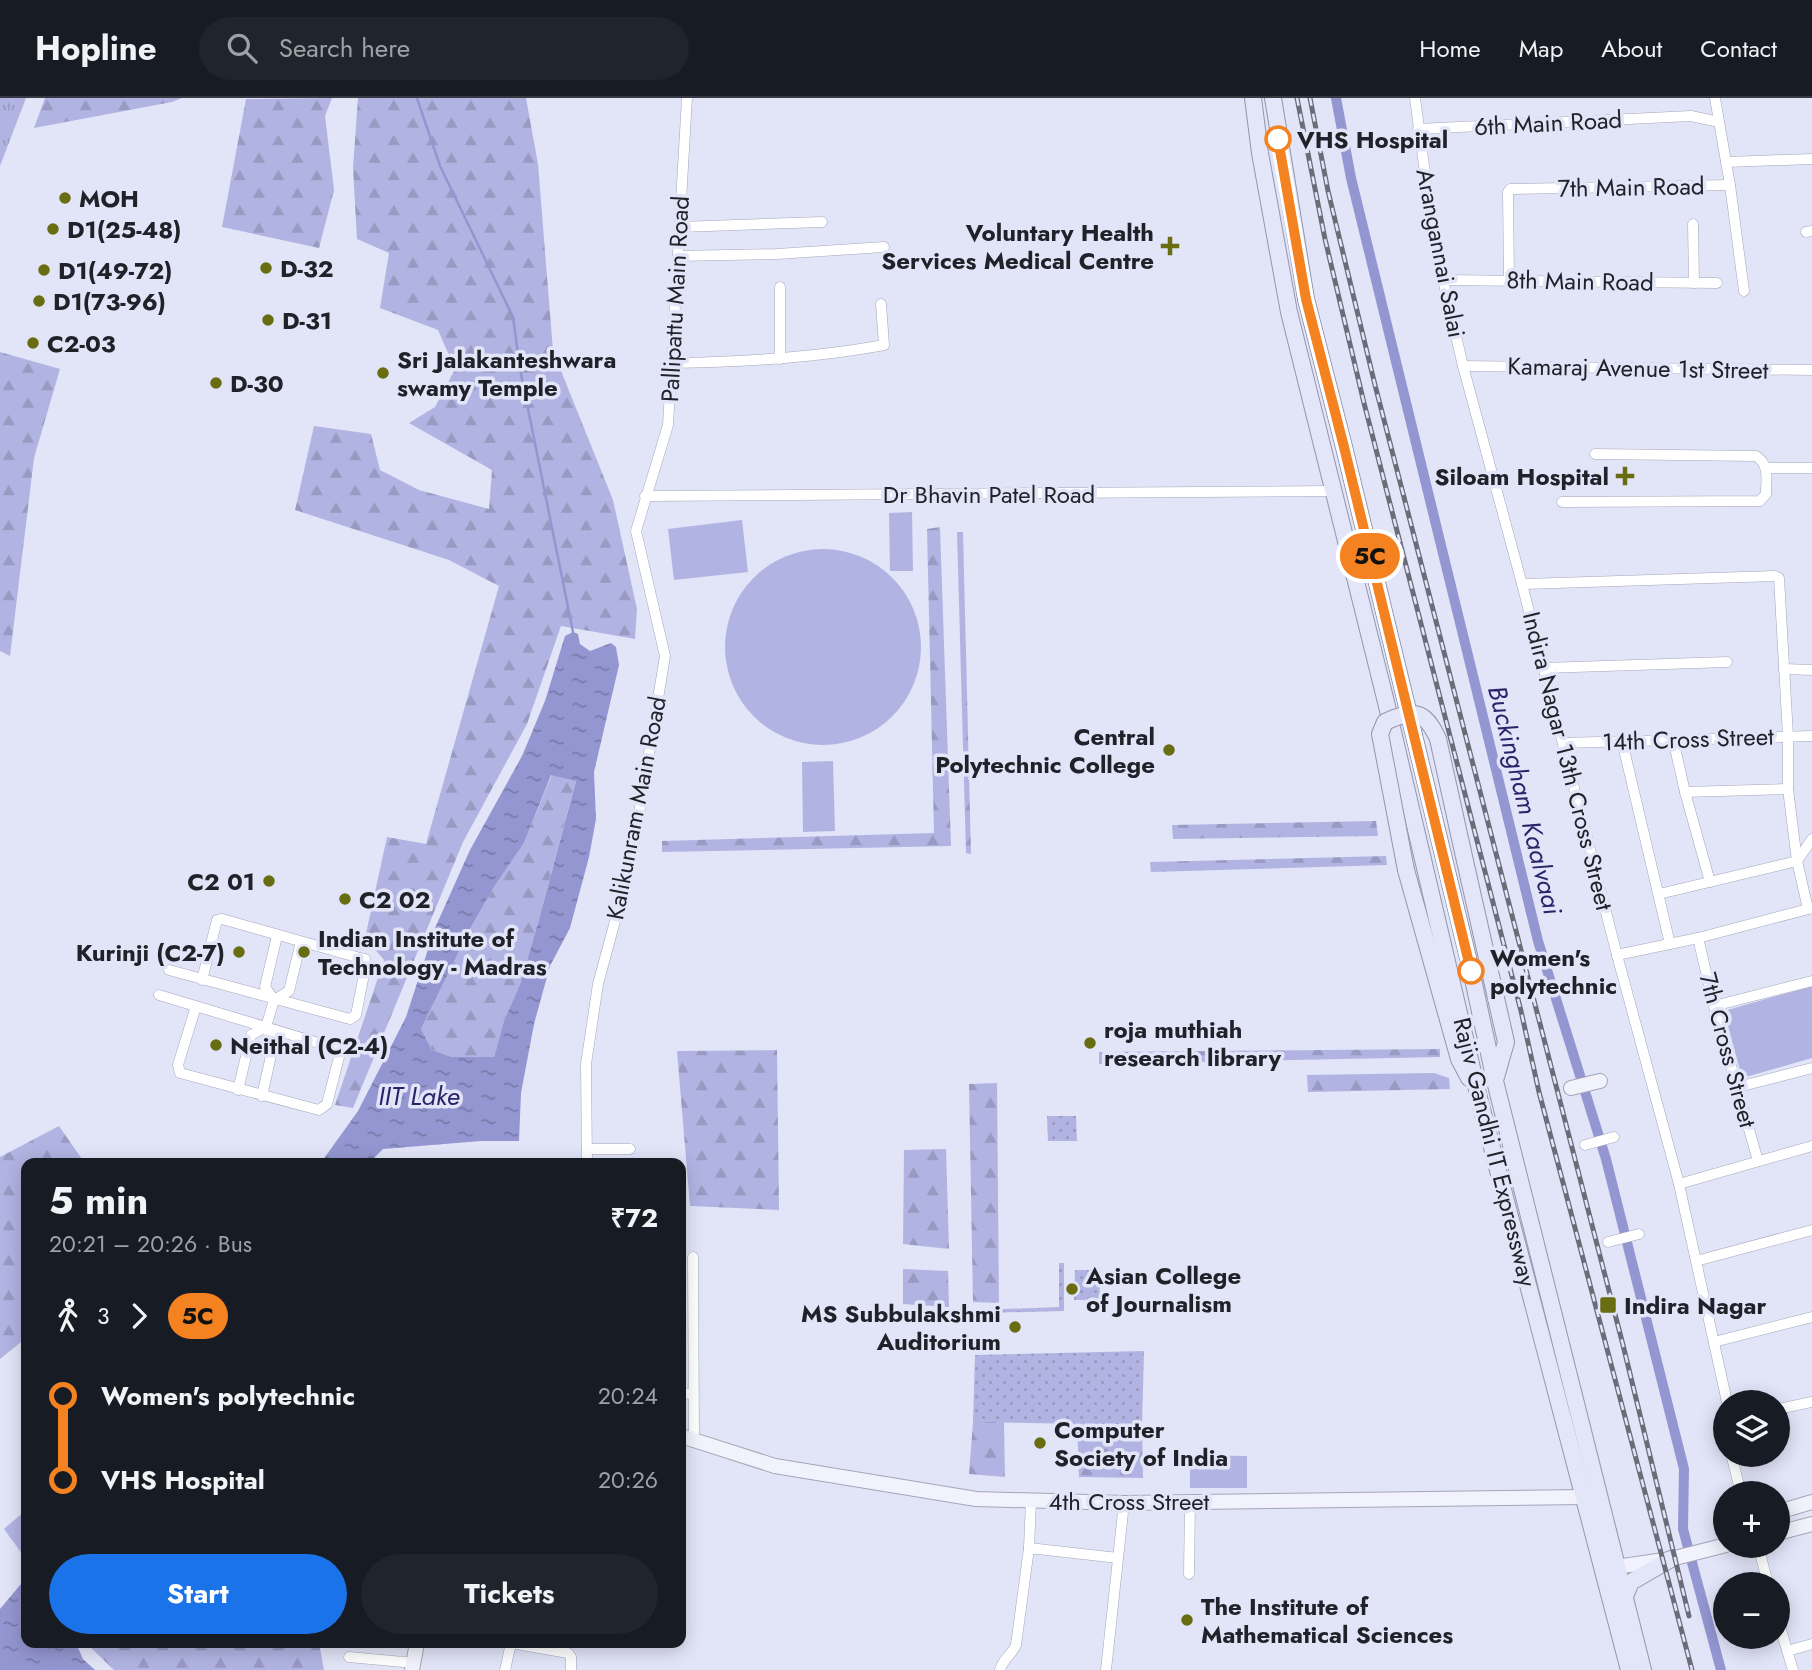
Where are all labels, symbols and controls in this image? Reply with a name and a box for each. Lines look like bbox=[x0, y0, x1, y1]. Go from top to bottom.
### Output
search box bbox=[199, 17, 689, 80]
text: Hopline bbox=[35, 25, 157, 72]
icon: search bbox=[223, 29, 261, 67]
text: Search here bbox=[279, 29, 410, 67]
text: Home bbox=[1419, 31, 1481, 66]
text: Map bbox=[1519, 31, 1563, 66]
text: About bbox=[1601, 31, 1662, 66]
text: Contact bbox=[1700, 31, 1777, 66]
street label: 6th Main Road bbox=[1473, 102, 1623, 144]
place label: VHS Hospital bbox=[1296, 122, 1448, 157]
marker: VHS Hospital bbox=[1265, 126, 1291, 152]
street label: Arangannai Salai bbox=[1407, 165, 1475, 341]
street label: 7th Main Road bbox=[1557, 168, 1705, 206]
place label: MOH bbox=[79, 181, 139, 216]
marker: MOH bbox=[57, 190, 73, 206]
street label: Pallipattu Main Road bbox=[652, 195, 698, 403]
place label: D1(25-48) bbox=[67, 212, 182, 247]
place label: Voluntary Health Services Medical Centre bbox=[881, 215, 1154, 278]
marker: D1(25-48) bbox=[45, 221, 61, 237]
marker: Voluntary Health Services Medical Centre bbox=[1160, 236, 1180, 256]
place label: D-32 bbox=[280, 251, 334, 286]
place label: D1(49-72) bbox=[58, 253, 173, 288]
marker: D-32 bbox=[258, 260, 274, 276]
marker: D1(49-72) bbox=[36, 262, 52, 278]
street label: 8th Main Road bbox=[1506, 262, 1654, 300]
place label: D1(73-96) bbox=[53, 284, 166, 319]
marker: D1(73-96) bbox=[31, 293, 47, 309]
place label: D-31 bbox=[282, 303, 332, 338]
marker: D-31 bbox=[260, 312, 276, 328]
place label: C2-03 bbox=[47, 326, 116, 361]
marker: C2-03 bbox=[25, 335, 41, 351]
place label: Sri Jalakanteshwara swamy Temple bbox=[397, 342, 616, 405]
street label: Kamaraj Avenue 1st Street bbox=[1507, 348, 1769, 388]
marker: Sri Jalakanteshwara swamy Temple bbox=[375, 365, 391, 381]
place label: D-30 bbox=[230, 366, 284, 401]
marker: D-30 bbox=[208, 375, 224, 391]
place label: Siloam Hospital bbox=[1434, 459, 1609, 494]
marker: Siloam Hospital bbox=[1615, 466, 1635, 486]
street label: Dr Bhavin Patel Road bbox=[883, 477, 1095, 512]
line badge: 5C bbox=[1338, 533, 1402, 579]
text: 5C bbox=[1354, 538, 1386, 573]
street label: Indira Nagar 13th Cross Street bbox=[1514, 608, 1622, 914]
water label: Buckingham Kaalvaai bbox=[1478, 681, 1572, 919]
street label: Kalikunram Main Road bbox=[597, 693, 675, 923]
place label: Central Polytechnic College bbox=[935, 719, 1155, 782]
street label: 14th Cross Street bbox=[1602, 719, 1775, 759]
marker: Central Polytechnic College bbox=[1161, 742, 1177, 758]
place label: C2 01 bbox=[187, 864, 255, 899]
marker: C2 01 bbox=[261, 873, 277, 889]
place label: C2 02 bbox=[359, 882, 430, 917]
marker: C2 02 bbox=[337, 891, 353, 907]
place label: Indian Institute of Technology - Madras bbox=[318, 921, 547, 984]
place label: Kurinji (C2-7) bbox=[76, 935, 225, 970]
place label: Women's polytechnic bbox=[1490, 940, 1617, 1003]
marker: Kurinji (C2-7) bbox=[231, 944, 247, 960]
marker: Indian Institute of Technology - Madras bbox=[296, 944, 312, 960]
marker: Women's polytechnic bbox=[1458, 958, 1484, 984]
street label: 7th Cross Street bbox=[1690, 968, 1766, 1132]
place label: roja muthiah research library bbox=[1104, 1012, 1281, 1075]
street label: Rajiv Gandhi IT Expressway bbox=[1445, 1014, 1546, 1291]
place label: Neithal (C2-4) bbox=[230, 1028, 388, 1063]
marker: roja muthiah research library bbox=[1082, 1035, 1098, 1051]
marker: Neithal (C2-4) bbox=[208, 1037, 224, 1053]
water label: IIT Lake bbox=[378, 1077, 460, 1115]
text: 5 min bbox=[49, 1173, 148, 1228]
text: ₹72 bbox=[610, 1199, 658, 1237]
text: 20:21 – 20:26 · Bus bbox=[49, 1227, 252, 1261]
place label: Asian College of Journalism bbox=[1085, 1258, 1241, 1321]
marker: Asian College of Journalism bbox=[1064, 1281, 1080, 1297]
place label: Indira Nagar bbox=[1624, 1288, 1766, 1323]
marker: Indira Nagar bbox=[1598, 1295, 1618, 1315]
place label: MS Subbulakshmi Auditorium bbox=[801, 1296, 1001, 1359]
icon: walk bbox=[49, 1297, 87, 1335]
icon: forward bbox=[120, 1297, 158, 1335]
text: 5C bbox=[182, 1298, 214, 1333]
text: 3 bbox=[97, 1299, 110, 1333]
marker: MS Subbulakshmi Auditorium bbox=[1007, 1319, 1023, 1335]
text: Women's polytechnic bbox=[101, 1377, 355, 1415]
text: 20:24 bbox=[598, 1379, 658, 1413]
map controls bbox=[1713, 1390, 1790, 1649]
button: layers bbox=[1713, 1390, 1790, 1467]
place label: Computer Society of India bbox=[1054, 1412, 1228, 1475]
marker: Computer Society of India bbox=[1032, 1435, 1048, 1451]
text: VHS Hospital bbox=[101, 1461, 265, 1499]
text: 20:26 bbox=[598, 1463, 658, 1497]
button: + bbox=[1713, 1481, 1790, 1558]
street label: 4th Cross Street bbox=[1049, 1484, 1210, 1519]
button: Start bbox=[49, 1554, 347, 1634]
button: Tickets bbox=[361, 1554, 658, 1634]
button: − bbox=[1713, 1572, 1790, 1649]
place label: The Institute of Mathematical Sciences bbox=[1201, 1589, 1453, 1652]
marker: The Institute of Mathematical Sciences bbox=[1179, 1612, 1195, 1628]

